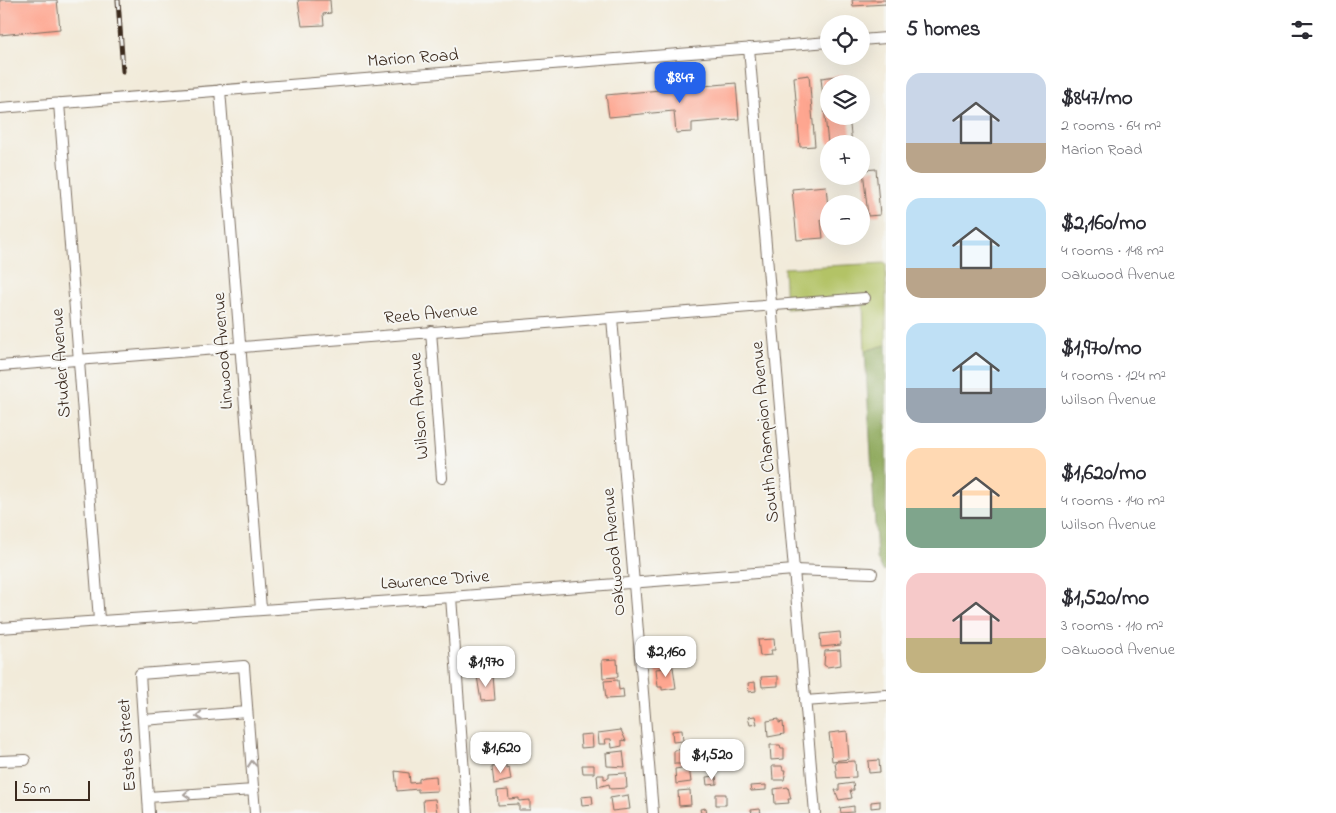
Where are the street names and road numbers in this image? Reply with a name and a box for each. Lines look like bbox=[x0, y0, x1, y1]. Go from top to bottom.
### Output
street label: Marion Road bbox=[367, 43, 459, 75]
street label: Linwood Avenue bbox=[207, 291, 241, 411]
street label: Reeb Avenue bbox=[383, 298, 480, 332]
street label: Studer Avenue bbox=[45, 306, 79, 419]
street label: South Champion Avenue bbox=[745, 339, 787, 524]
street label: Wilson Avenue bbox=[403, 351, 437, 460]
street label: Oakwood Avenue bbox=[596, 486, 634, 617]
street label: Lawrence Drive bbox=[380, 564, 491, 598]
street label: Estes Street bbox=[112, 698, 144, 792]

